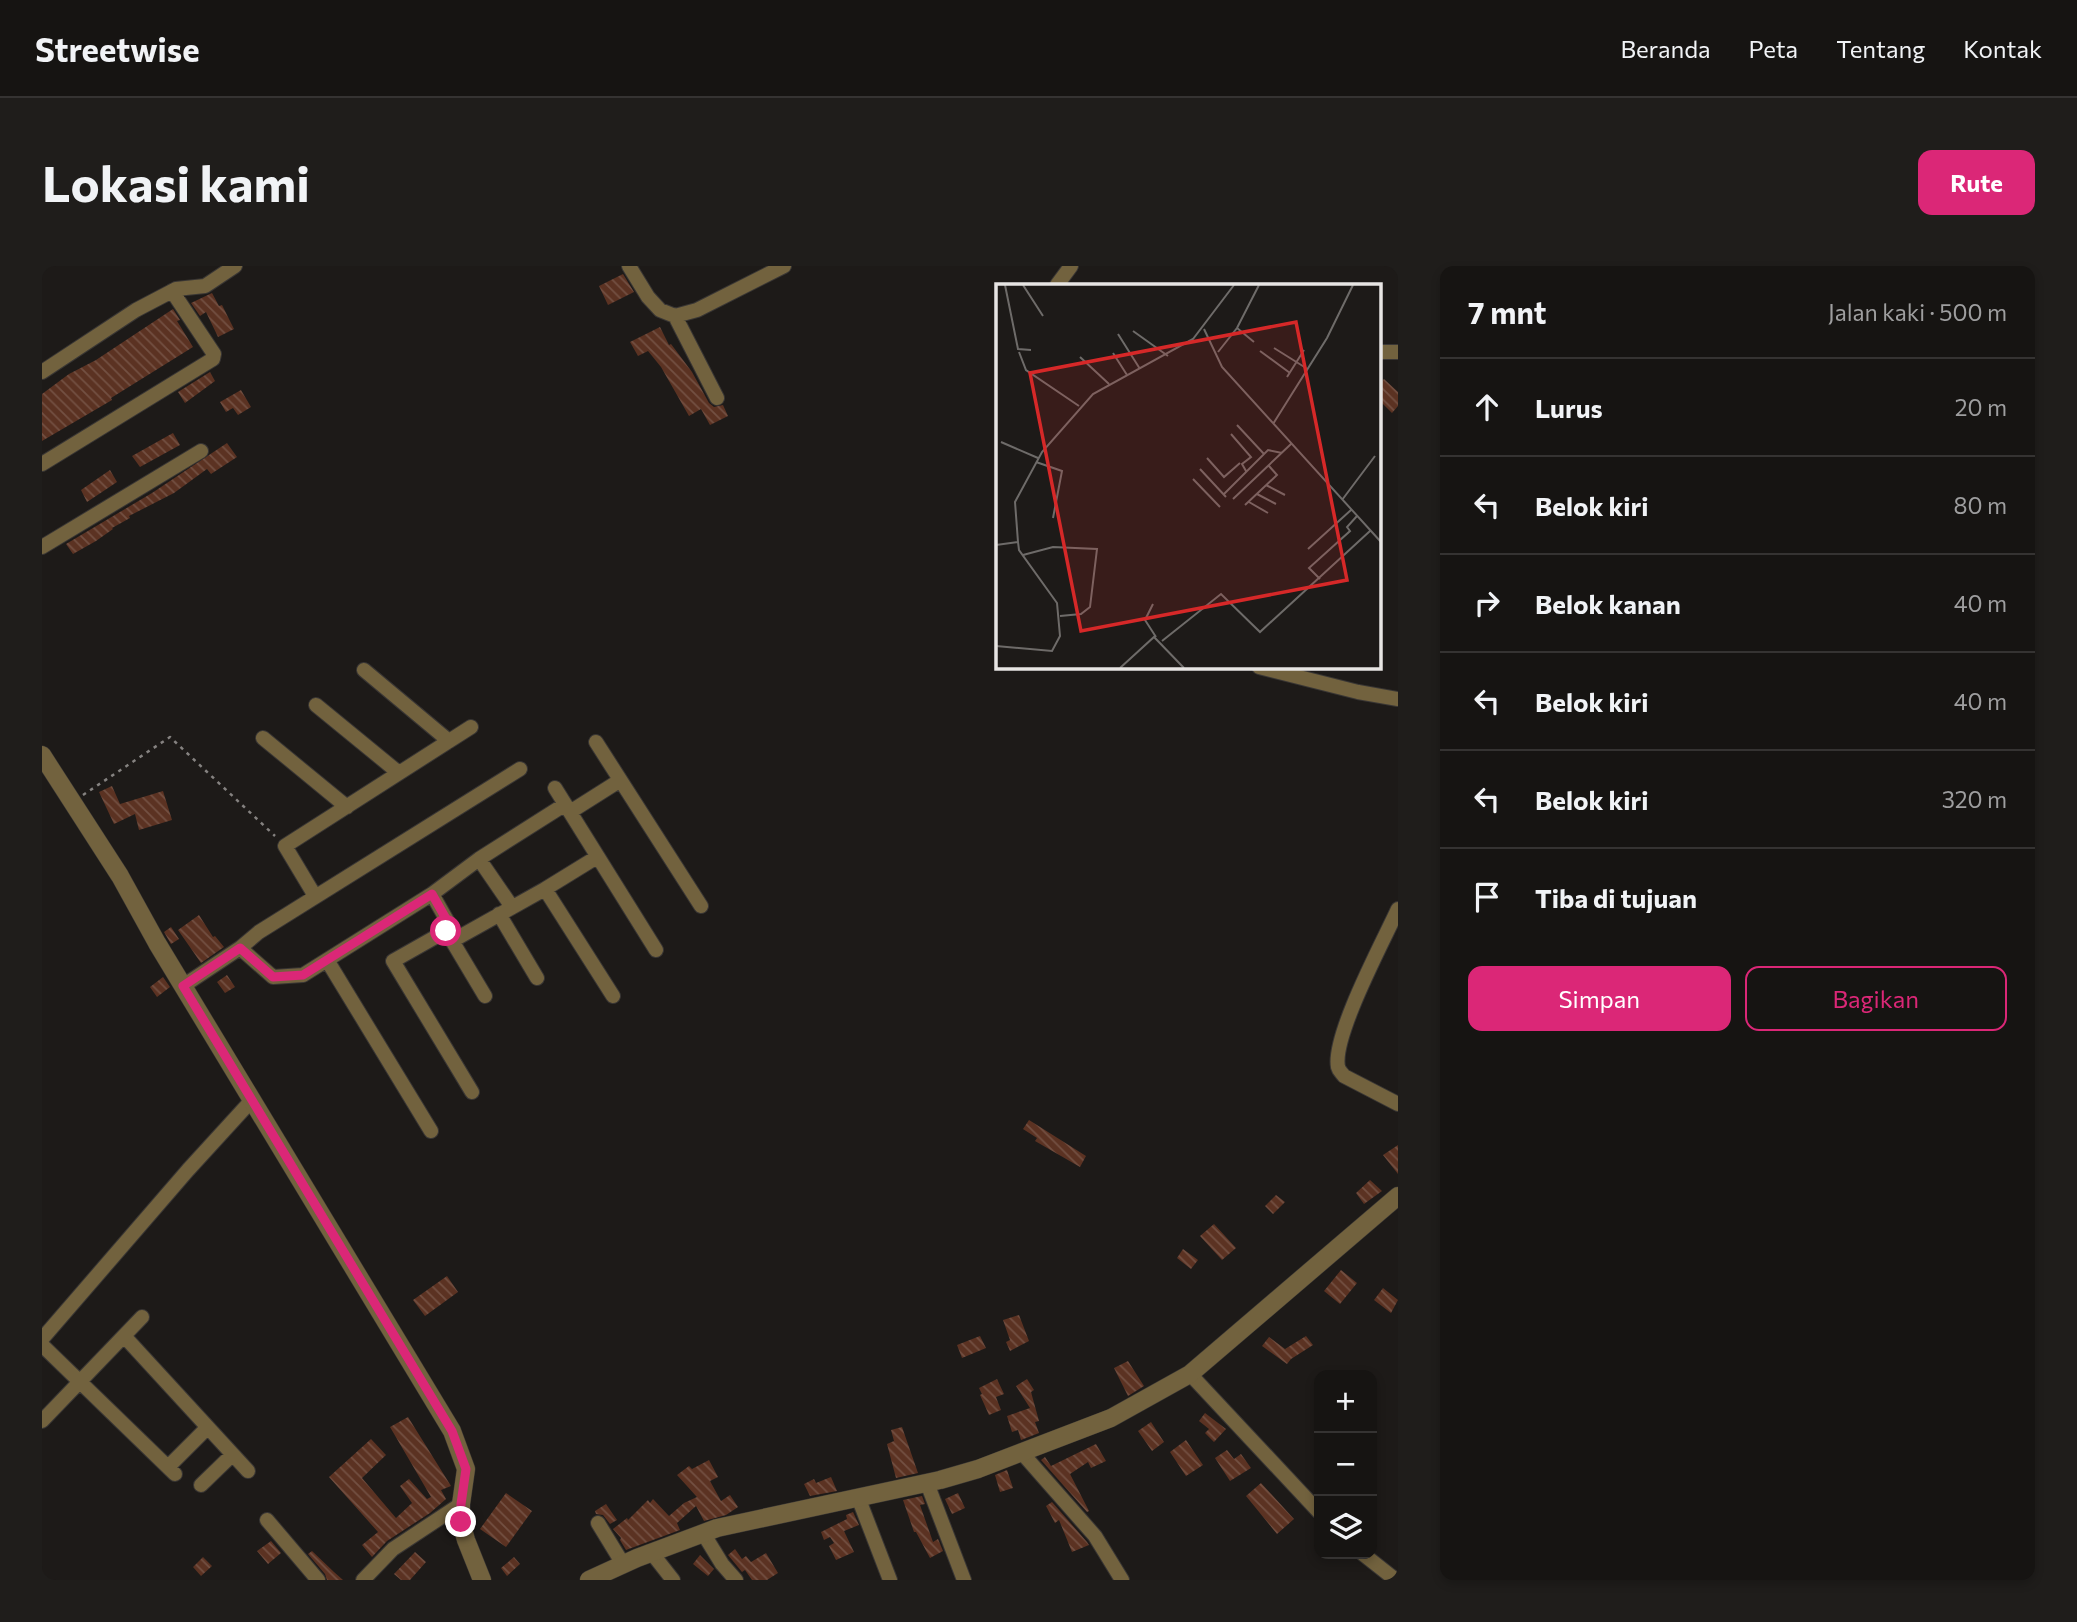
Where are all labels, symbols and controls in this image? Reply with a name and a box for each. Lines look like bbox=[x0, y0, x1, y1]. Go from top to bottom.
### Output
text: Streetwise bbox=[35, 28, 200, 69]
text: Beranda bbox=[1620, 34, 1711, 63]
text: Peta bbox=[1749, 34, 1798, 63]
text: Tentang bbox=[1836, 34, 1925, 63]
text: Kontak bbox=[1963, 34, 2042, 63]
button: Rute bbox=[1918, 150, 2035, 215]
text: Lokasi kami bbox=[42, 152, 310, 212]
inset map bbox=[996, 284, 1380, 668]
text: 7 mnt bbox=[1468, 293, 1546, 330]
text: Jalan kaki · 500 m bbox=[1828, 298, 2007, 326]
icon: ahead bbox=[1468, 388, 1506, 426]
text: Lurus bbox=[1535, 392, 1603, 423]
text: 20 m bbox=[1955, 393, 2007, 421]
icon: left bbox=[1468, 486, 1506, 524]
text: Belok kiri bbox=[1535, 490, 1649, 521]
text: 80 m bbox=[1954, 491, 2007, 519]
icon: right bbox=[1468, 584, 1506, 622]
text: Belok kanan bbox=[1535, 588, 1681, 619]
text: 40 m bbox=[1954, 589, 2007, 617]
icon: left bbox=[1468, 682, 1506, 720]
text: Belok kiri bbox=[1535, 686, 1649, 717]
text: 40 m bbox=[1954, 687, 2007, 715]
icon: left bbox=[1468, 780, 1506, 818]
text: Belok kiri bbox=[1535, 784, 1649, 815]
text: 320 m bbox=[1942, 785, 2007, 813]
icon: arrive bbox=[1468, 878, 1506, 916]
text: Tiba di tujuan bbox=[1535, 882, 1697, 913]
route start bbox=[430, 915, 461, 946]
button: Simpan bbox=[1468, 966, 1731, 1031]
button: Bagikan bbox=[1745, 966, 2007, 1031]
map controls bbox=[1314, 1370, 1377, 1559]
button: + bbox=[1314, 1370, 1377, 1433]
button: − bbox=[1314, 1433, 1377, 1496]
button: layers bbox=[1314, 1496, 1377, 1559]
route end bbox=[445, 1506, 476, 1537]

